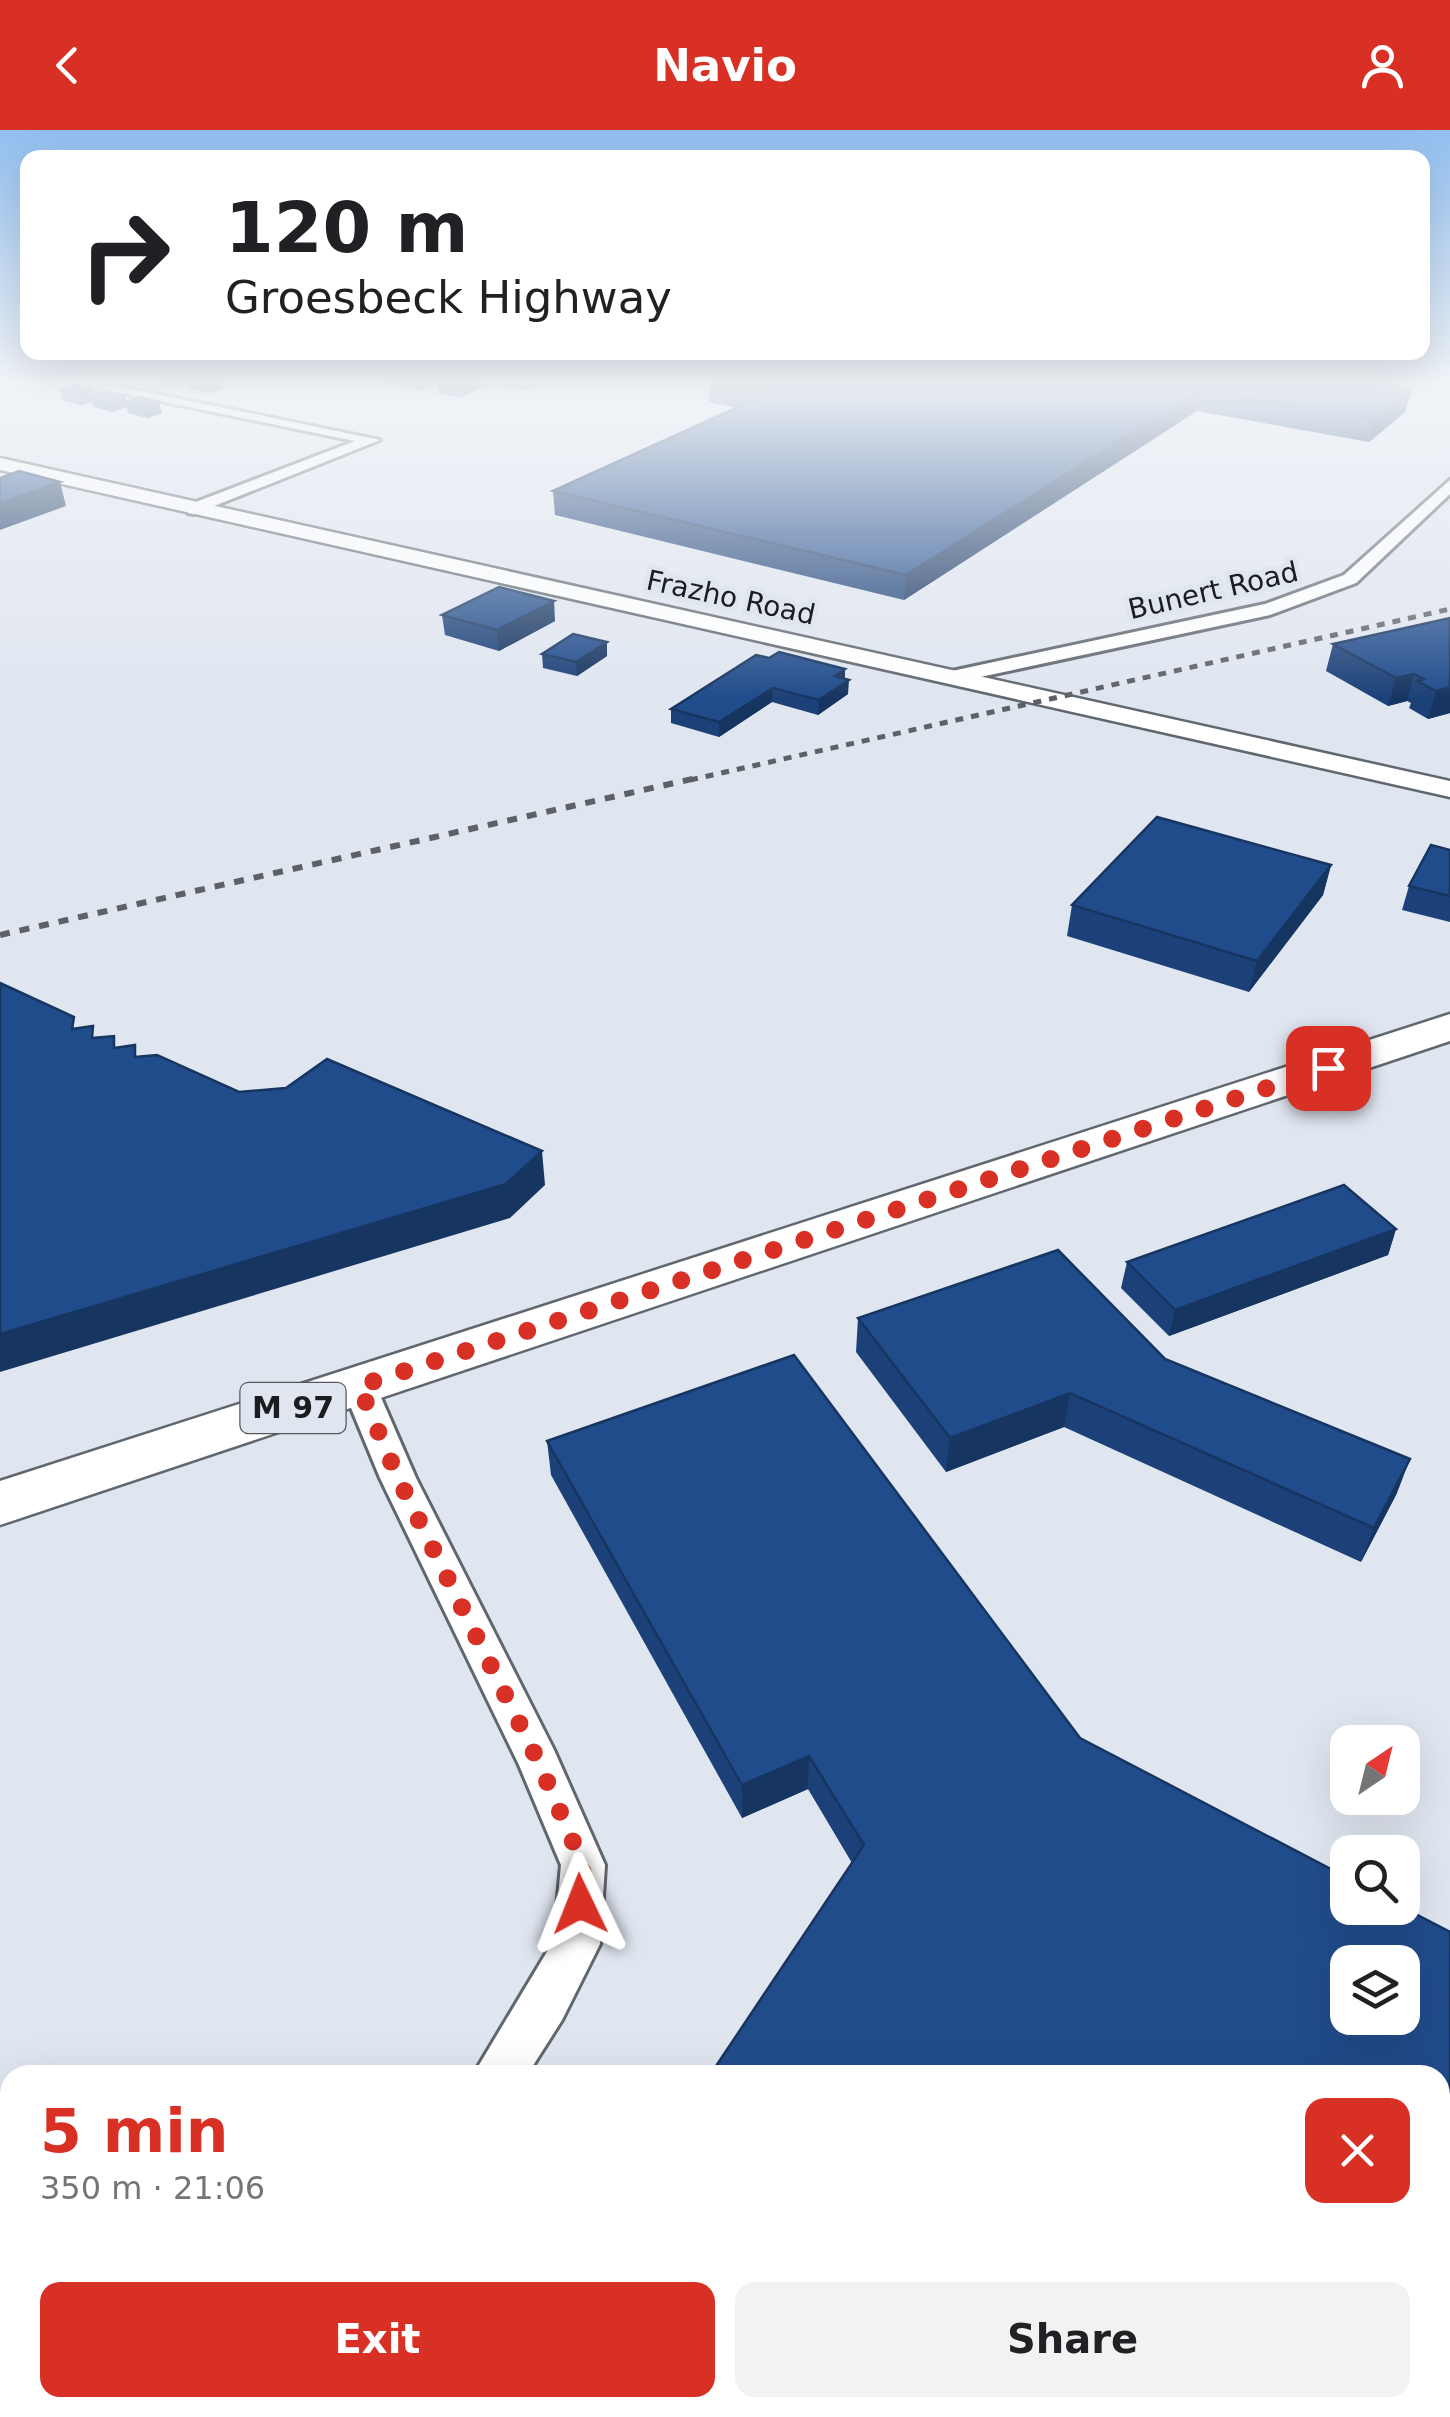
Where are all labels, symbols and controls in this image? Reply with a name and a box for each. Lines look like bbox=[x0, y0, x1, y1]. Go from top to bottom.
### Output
icon: back bbox=[40, 38, 95, 93]
icon: person bbox=[1355, 38, 1410, 93]
text: Navio bbox=[653, 39, 797, 92]
text: 120 m bbox=[225, 187, 468, 269]
icon: right bbox=[60, 190, 190, 320]
text: Groesbeck Highway bbox=[225, 271, 672, 324]
street label: Bunert Road bbox=[1125, 555, 1301, 626]
street label: Frazho Road bbox=[644, 564, 818, 631]
pin bbox=[1286, 1026, 1371, 1111]
icon: arrive bbox=[1301, 1041, 1356, 1096]
road number: M 97 bbox=[240, 1383, 346, 1433]
north arrow bbox=[1330, 1725, 1420, 1815]
map controls bbox=[1330, 1725, 1420, 2035]
button: search bbox=[1330, 1835, 1420, 1925]
position arrow bbox=[528, 1852, 632, 1956]
button: layers bbox=[1330, 1945, 1420, 2035]
text: 5 min bbox=[40, 2096, 228, 2166]
button: close bbox=[1305, 2098, 1410, 2203]
text: 350 m · 21:06 bbox=[40, 2169, 265, 2207]
button: Exit bbox=[40, 2282, 715, 2397]
button: Share bbox=[735, 2282, 1410, 2397]

